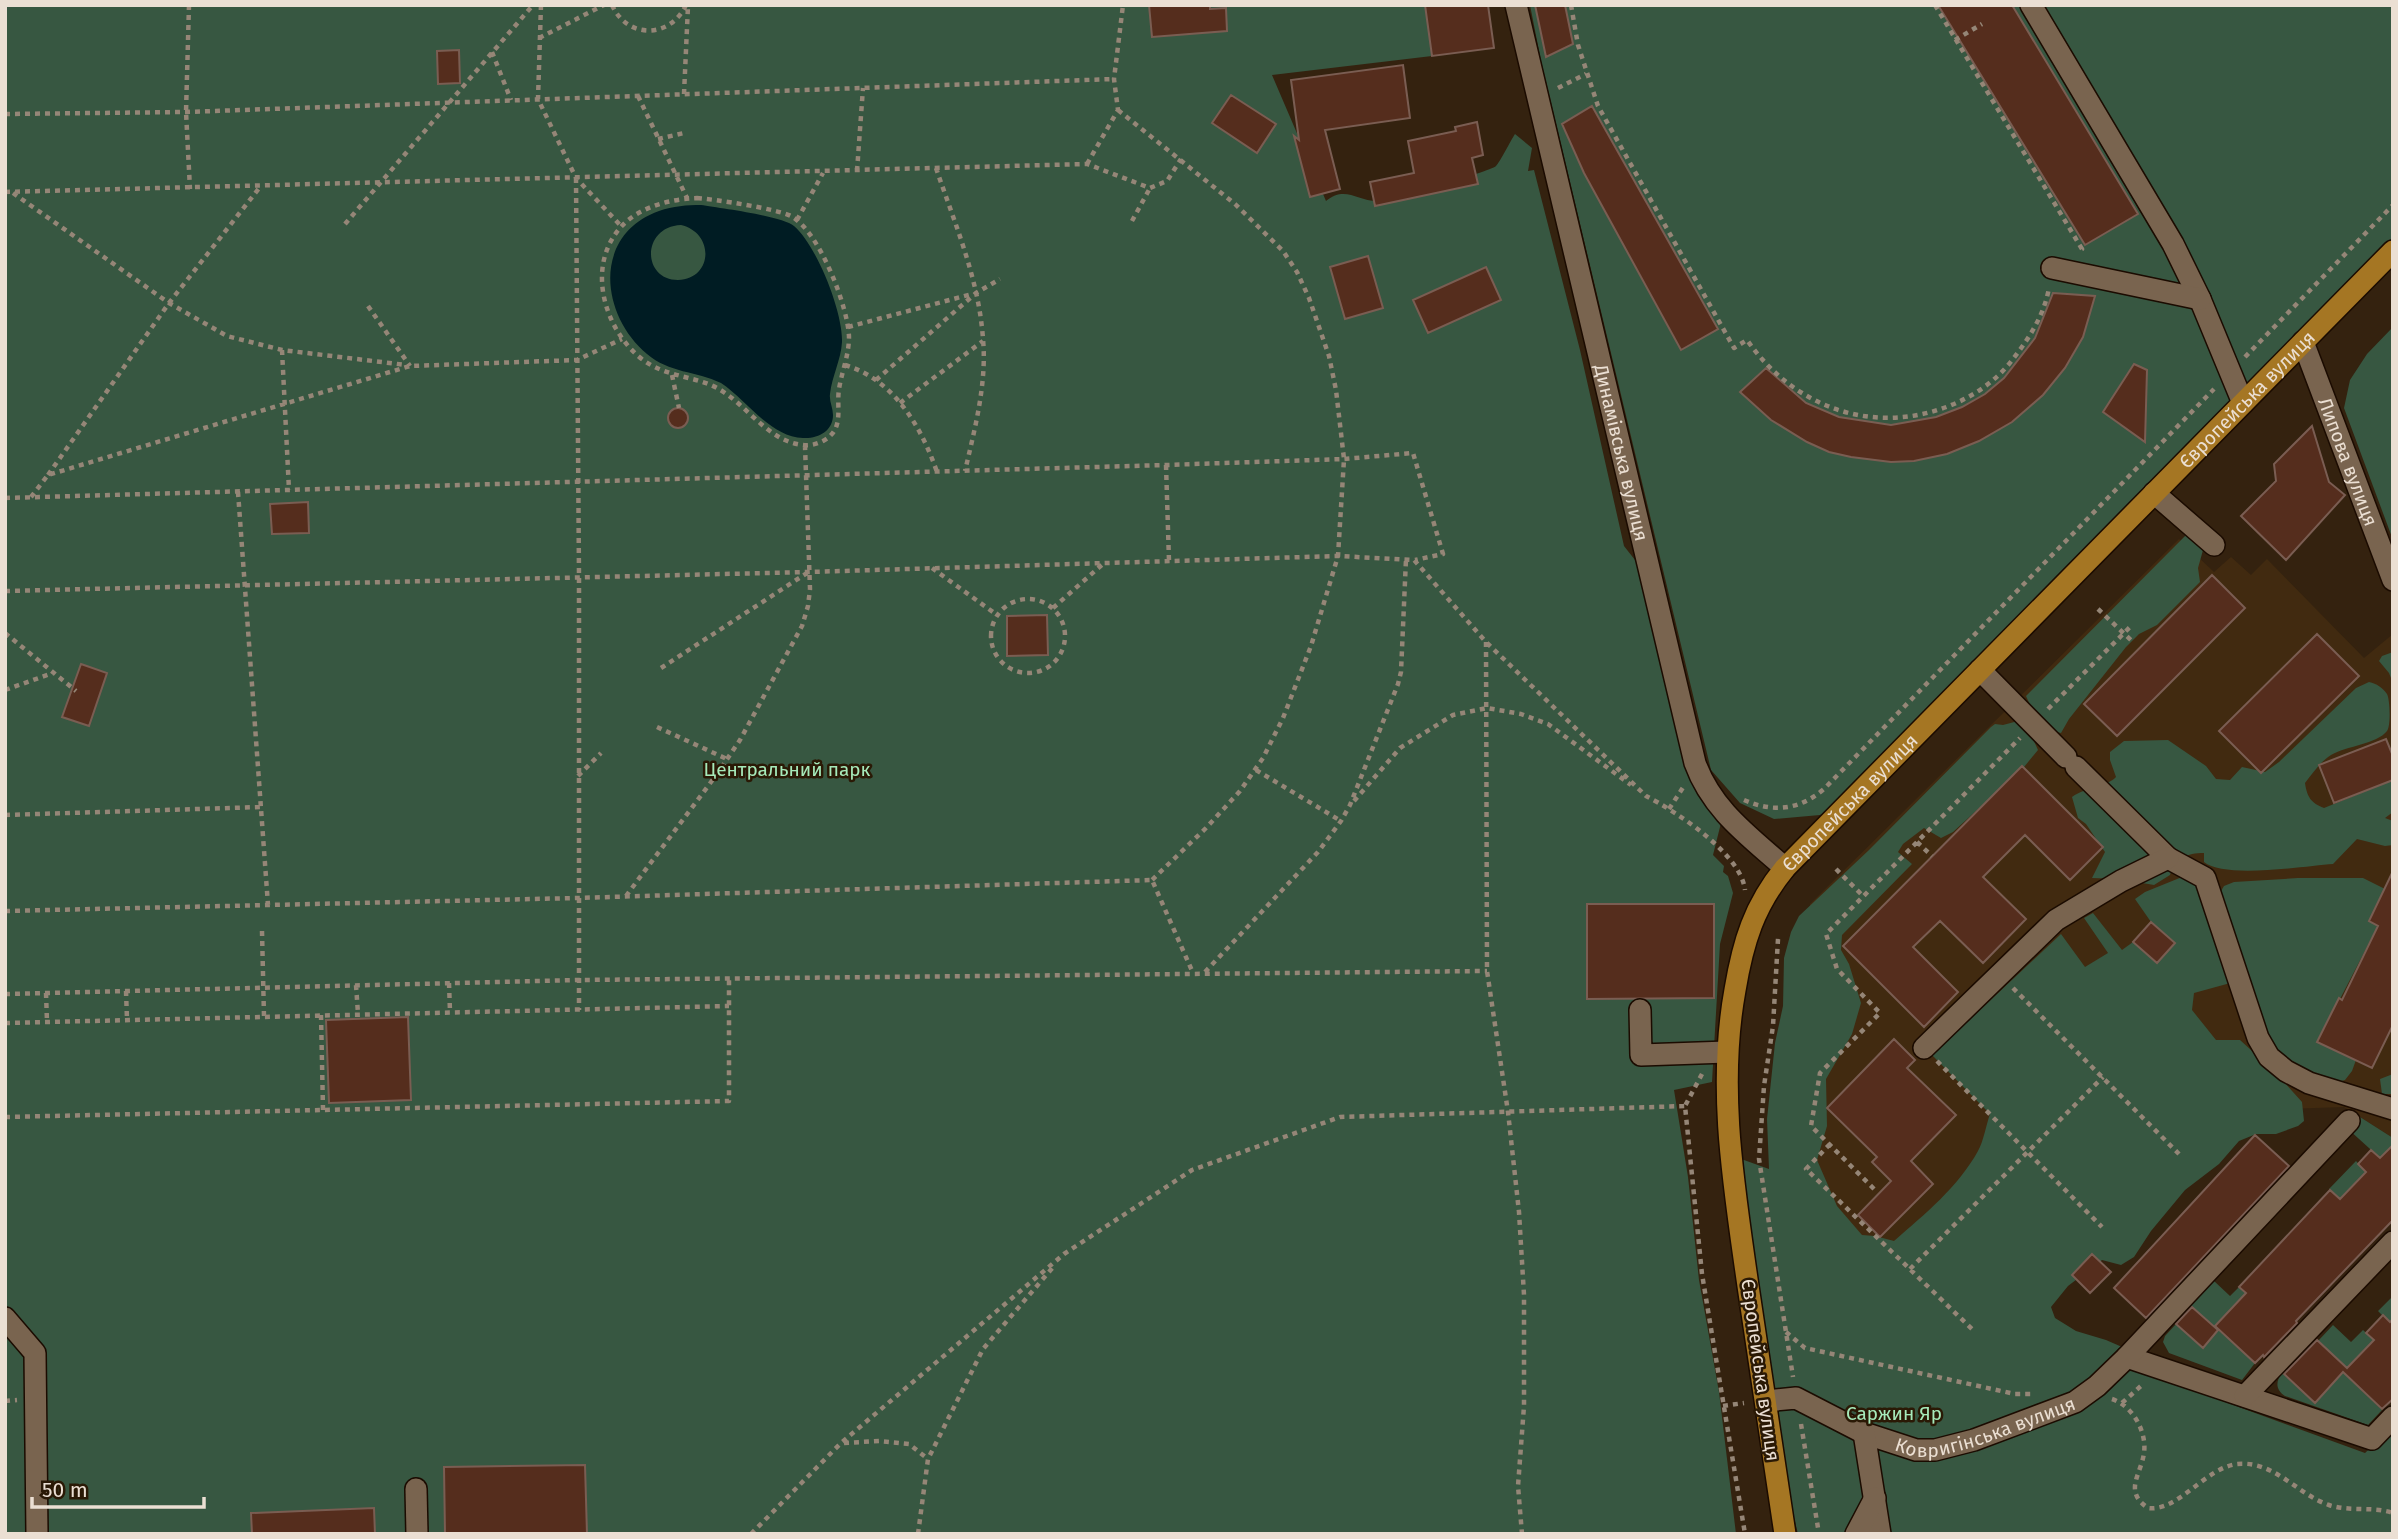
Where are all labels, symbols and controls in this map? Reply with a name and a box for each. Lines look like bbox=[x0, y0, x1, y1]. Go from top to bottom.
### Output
street label: Європейська вулиця bbox=[2174, 326, 2320, 473]
street label: Динамівська вулиця bbox=[1589, 361, 1653, 543]
street label: Липова вулиця bbox=[2313, 394, 2383, 529]
street label: Європейська вулиця bbox=[1777, 729, 1923, 876]
park label: Центральний парк bbox=[704, 758, 871, 781]
street label: Європейська вулиця bbox=[1736, 1277, 1785, 1463]
street label: Ковригінська вулиця bbox=[1892, 1392, 2079, 1462]
park label: Саржин Яр bbox=[1846, 1402, 1942, 1425]
scale bar bbox=[32, 1466, 203, 1510]
text: 50 m bbox=[42, 1477, 88, 1503]

